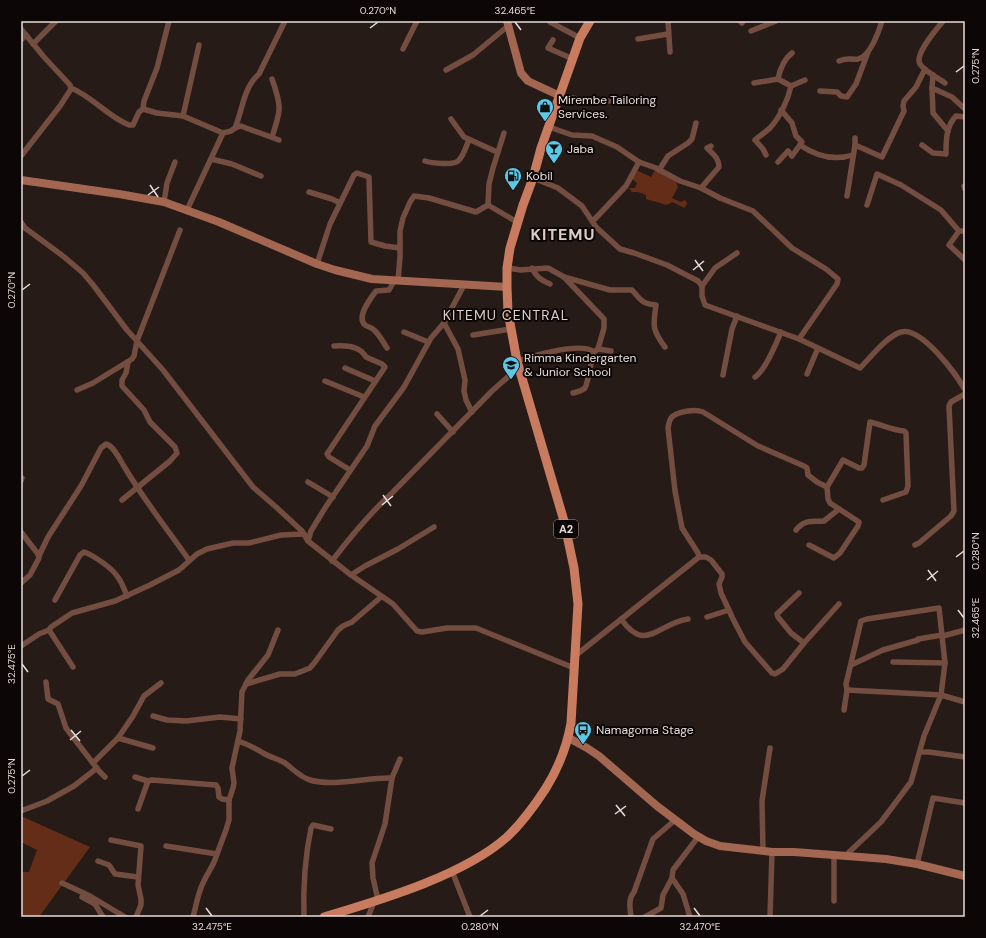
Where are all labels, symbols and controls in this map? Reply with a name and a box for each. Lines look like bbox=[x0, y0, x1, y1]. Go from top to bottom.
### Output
text: 0.270°N bbox=[360, 4, 396, 17]
text: 32.465°E bbox=[495, 4, 536, 17]
text: 0.275°N bbox=[969, 48, 982, 84]
place label: Mirembe Tailoring Services. bbox=[558, 92, 656, 122]
shop icon: Mirembe Tailoring Services. bbox=[535, 97, 555, 122]
bar icon: Jaba bbox=[544, 139, 564, 164]
place label: Jaba bbox=[567, 141, 594, 157]
fuel station icon: Kobil bbox=[503, 166, 523, 191]
place label: Kobil bbox=[526, 168, 553, 184]
district label: KITEMU bbox=[531, 224, 595, 245]
text: 0.270°N bbox=[5, 272, 18, 308]
district label: KITEMU CENTRAL bbox=[443, 306, 569, 324]
place label: Rimma Kindergarten & Junior School bbox=[524, 350, 637, 380]
school or university icon: Rimma Kindergarten & Junior School bbox=[501, 355, 521, 380]
road number: A2 bbox=[554, 520, 578, 538]
text: 0.280°N bbox=[969, 532, 982, 570]
text: 32.465°E bbox=[969, 597, 982, 638]
text: 32.475°E bbox=[5, 644, 18, 684]
bus stop icon: Namagoma Stage bbox=[573, 720, 593, 745]
place label: Namagoma Stage bbox=[596, 722, 694, 738]
text: 0.275°N bbox=[5, 758, 18, 794]
text: 32.475°E bbox=[192, 920, 232, 933]
text: 0.280°N bbox=[461, 920, 499, 933]
text: 32.470°E bbox=[680, 920, 721, 933]

